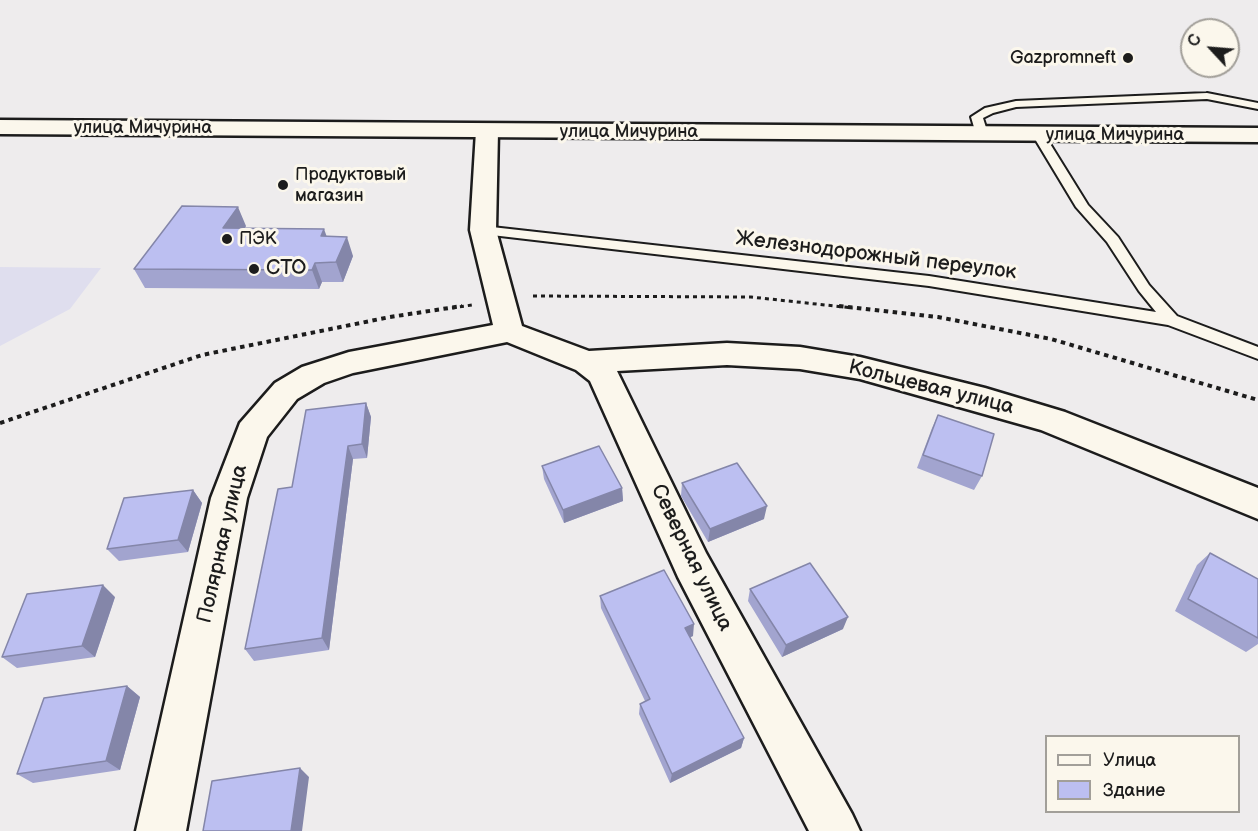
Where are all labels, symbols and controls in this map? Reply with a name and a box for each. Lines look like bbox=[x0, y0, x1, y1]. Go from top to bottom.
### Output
north arrow bbox=[1180, 18, 1240, 78]
text: С bbox=[1184, 32, 1206, 50]
place label: Gazpromneft bbox=[1010, 47, 1116, 69]
marker: Gazpromneft bbox=[1121, 51, 1135, 65]
street label: улица Мичурина bbox=[74, 117, 212, 139]
street label: улица Мичурина bbox=[560, 121, 698, 143]
street label: улица Мичурина bbox=[1046, 124, 1184, 146]
place label: Продуктовый магазин bbox=[295, 164, 406, 207]
marker: Продуктовый магазин bbox=[276, 178, 290, 192]
street label: Железнодорожный переулок bbox=[734, 226, 1018, 286]
place label: ПЭК bbox=[239, 228, 276, 250]
marker: ПЭК bbox=[220, 232, 234, 246]
place label: СТО bbox=[266, 256, 306, 282]
marker: СТО bbox=[247, 262, 261, 276]
street label: Кольцевая улица bbox=[846, 355, 1016, 421]
street label: Полярная улица bbox=[193, 462, 253, 626]
street label: Северная улица bbox=[645, 480, 737, 636]
legend bbox=[1045, 735, 1240, 813]
text: Улица bbox=[1103, 750, 1156, 771]
text: Здание bbox=[1103, 780, 1165, 801]

